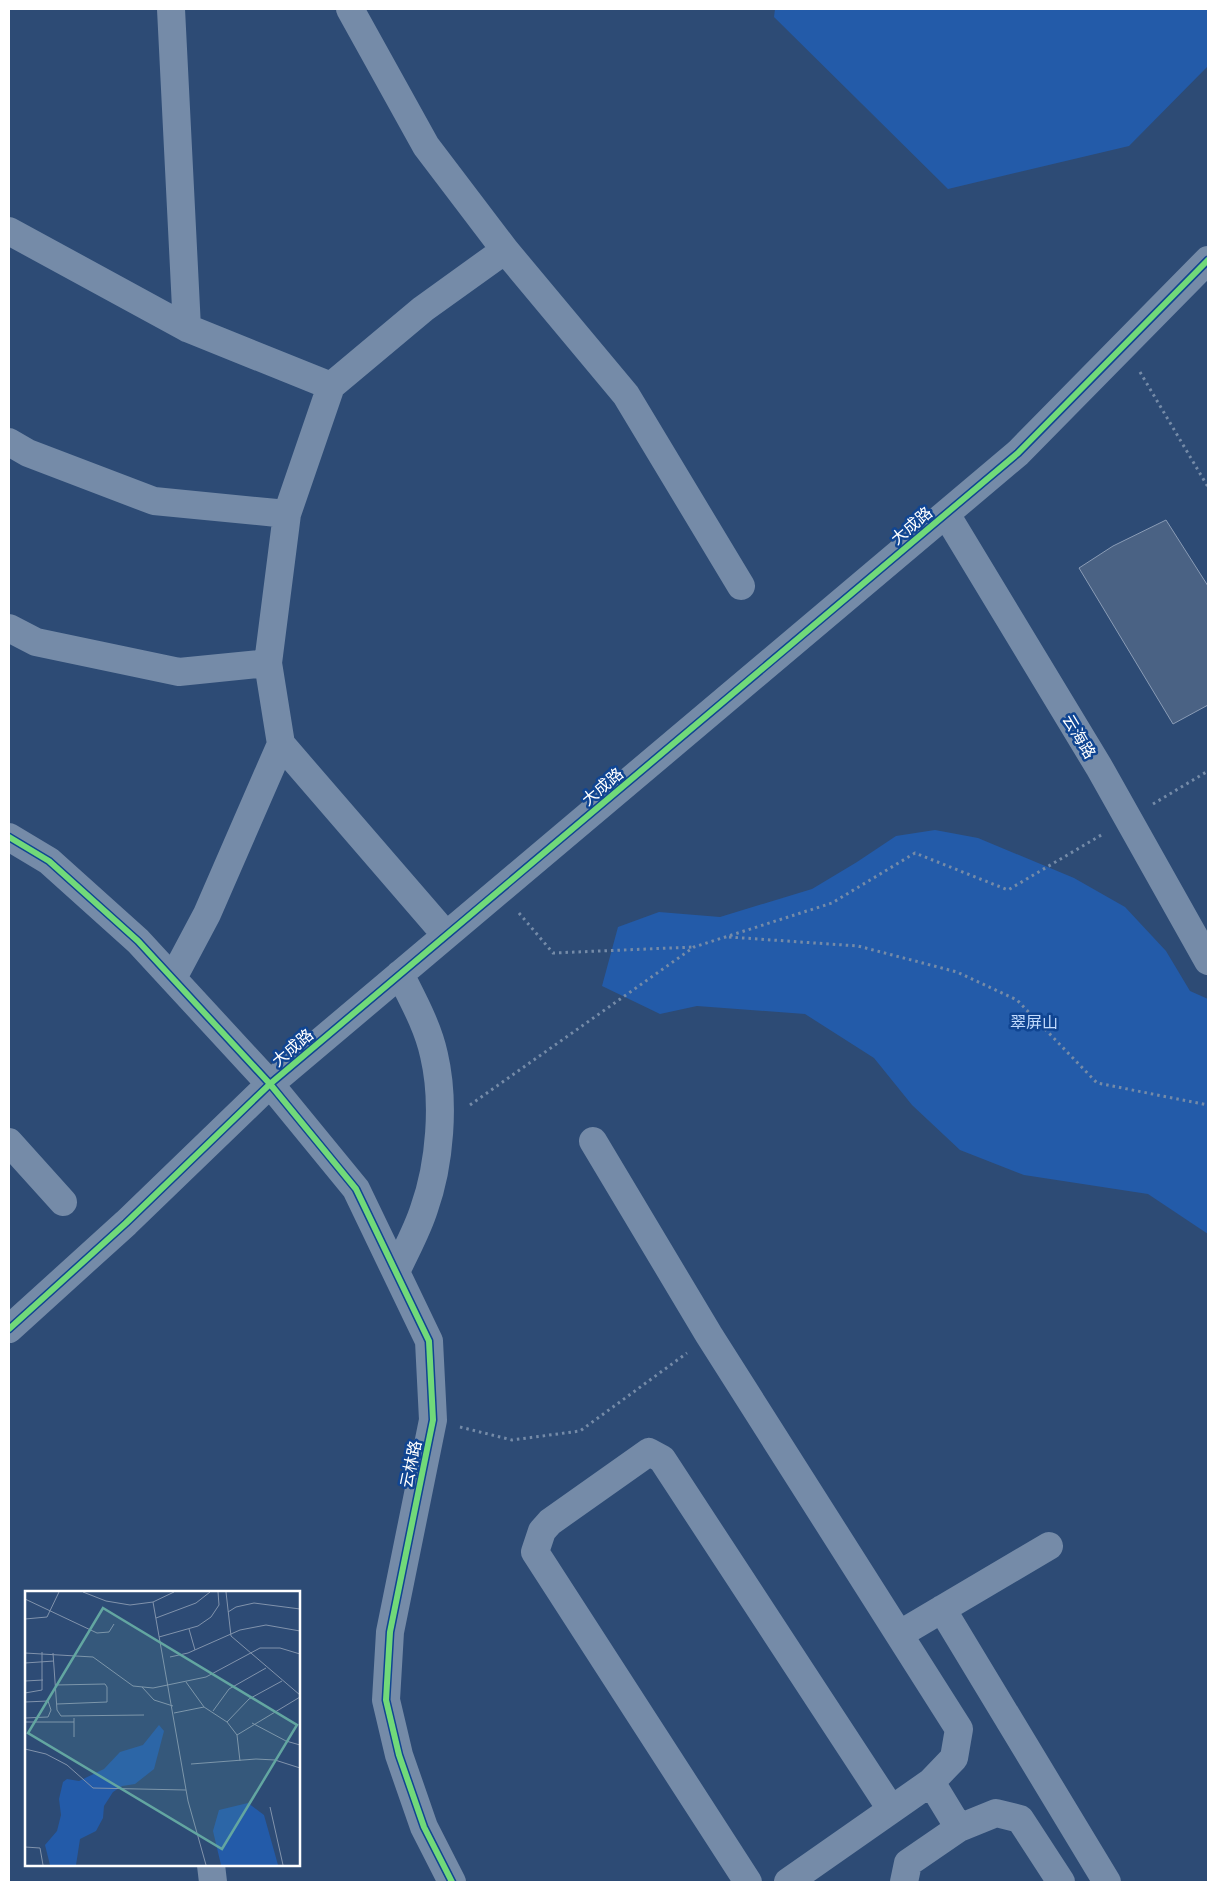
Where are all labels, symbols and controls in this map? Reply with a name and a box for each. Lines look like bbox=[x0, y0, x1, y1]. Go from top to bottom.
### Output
street label: 大成路 bbox=[887, 502, 935, 548]
street label: 云海路 bbox=[1059, 711, 1101, 761]
street label: 大成路 bbox=[578, 763, 626, 809]
park label: 翠屏山 bbox=[1010, 1012, 1058, 1031]
street label: 大成路 bbox=[268, 1024, 316, 1070]
street label: 云林路 bbox=[396, 1439, 424, 1489]
inset map bbox=[25, 1591, 300, 1866]

